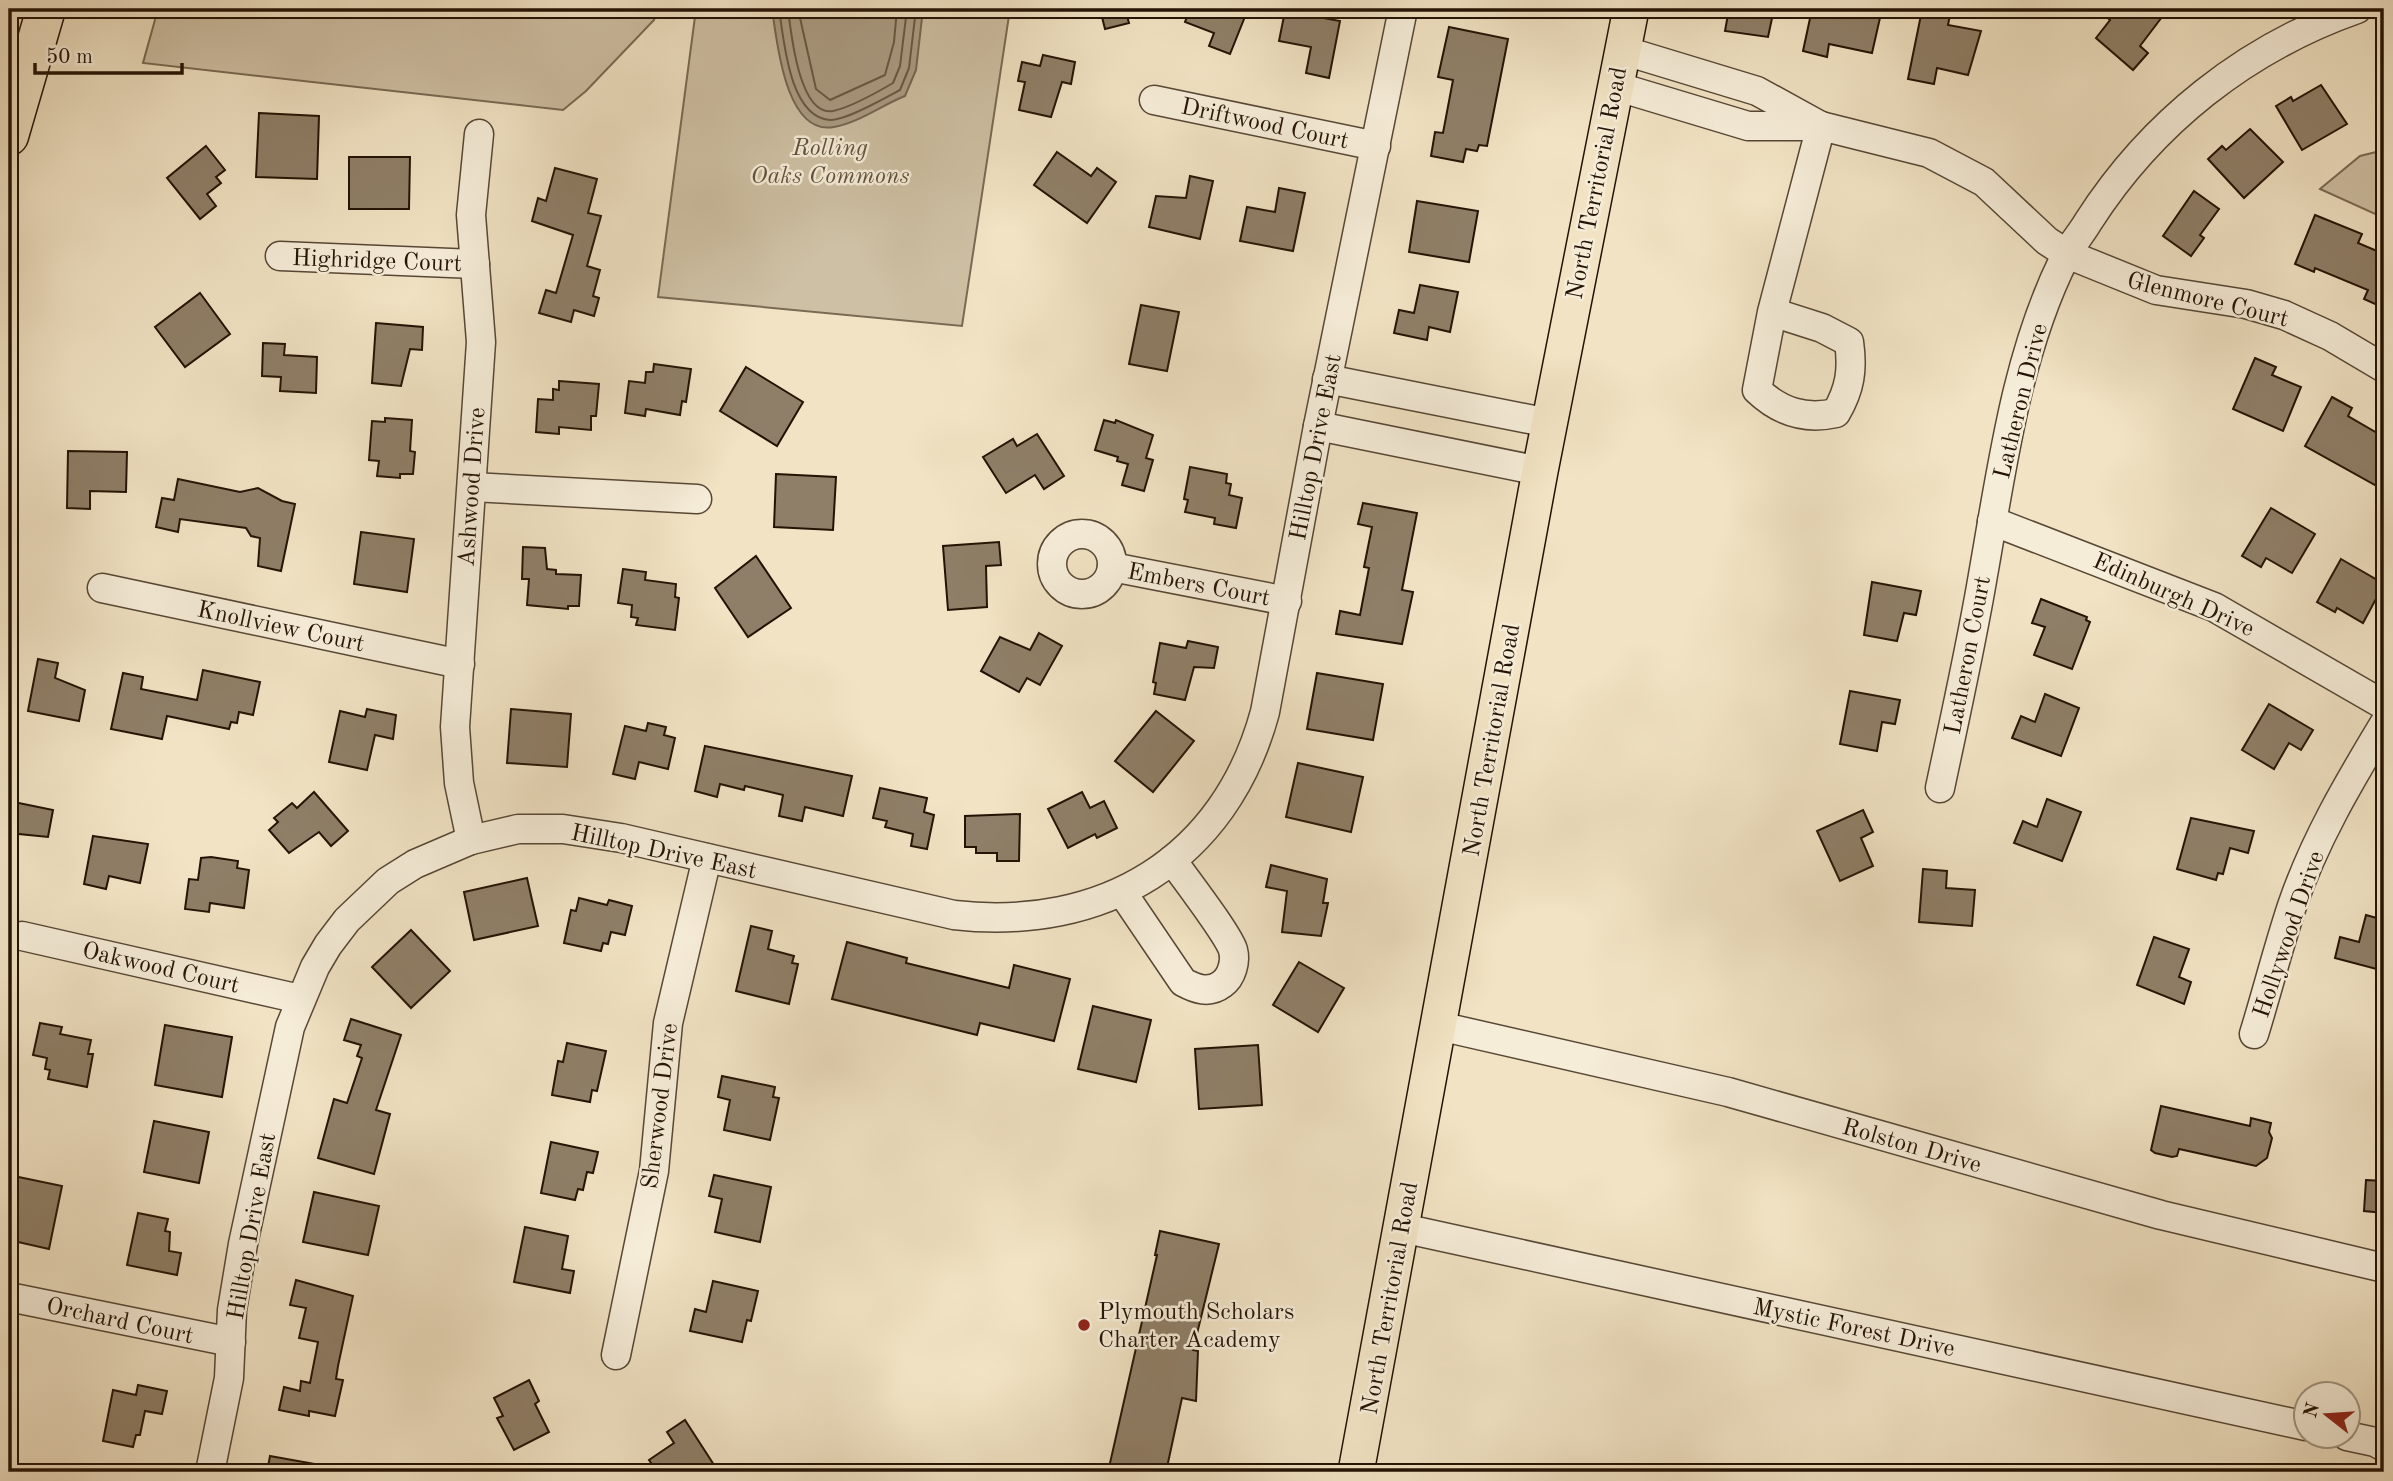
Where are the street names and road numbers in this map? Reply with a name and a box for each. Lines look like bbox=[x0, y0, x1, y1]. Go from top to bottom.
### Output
street label: North Territorial Road bbox=[1564, 65, 1632, 302]
street label: Driftwood Court bbox=[1178, 95, 1351, 154]
street label: Highridge Court bbox=[292, 247, 462, 277]
street label: Glenmore Court bbox=[2124, 269, 2291, 333]
street label: Latheron Drive bbox=[1991, 321, 2053, 482]
street label: Hilltop Drive East bbox=[1287, 352, 1347, 543]
street label: Ashwood Drive bbox=[455, 407, 491, 568]
street label: Edinburgh Drive bbox=[2089, 550, 2257, 642]
street label: Embers Court bbox=[1125, 560, 1272, 612]
street label: Latheron Court bbox=[1942, 574, 1996, 737]
street label: Knollview Court bbox=[195, 598, 367, 657]
street label: North Territorial Road bbox=[1461, 622, 1525, 859]
street label: Hilltop Drive East bbox=[568, 822, 759, 884]
street label: Hollywood Drive bbox=[2250, 848, 2330, 1021]
street label: Oakwood Court bbox=[80, 939, 242, 999]
street label: Sherwood Drive bbox=[639, 1022, 683, 1191]
street label: Rolston Drive bbox=[1839, 1116, 1984, 1178]
street label: Hilltop Drive East bbox=[225, 1131, 281, 1322]
street label: North Territorial Road bbox=[1359, 1180, 1423, 1417]
street label: Orchard Court bbox=[44, 1295, 196, 1349]
street label: Mystic Forest Drive bbox=[1750, 1296, 1957, 1362]

